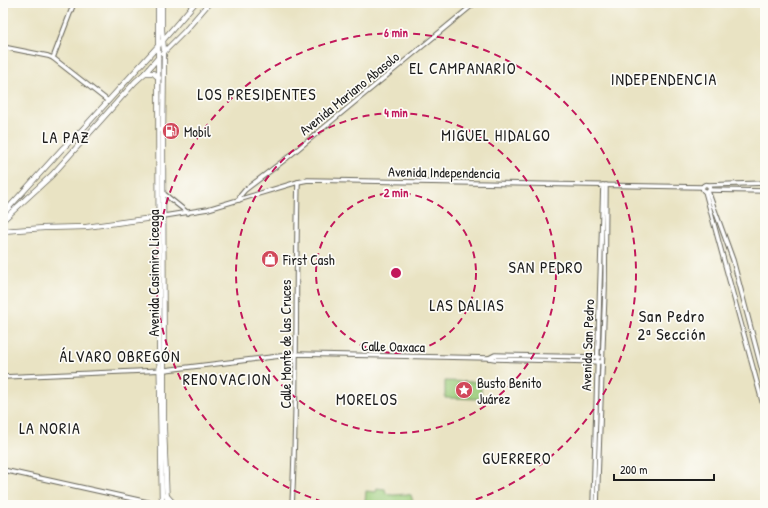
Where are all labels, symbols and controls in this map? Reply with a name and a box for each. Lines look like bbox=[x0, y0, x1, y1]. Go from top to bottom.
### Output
text: 6 min bbox=[384, 24, 408, 41]
street label: Avenida Mariano Abasolo bbox=[295, 47, 403, 139]
district label: EL CAMPANARIO bbox=[409, 57, 517, 79]
district label: INDEPENDENCIA bbox=[611, 68, 717, 90]
district label: LOS PRESIDENTES bbox=[197, 83, 317, 105]
text: 4 min bbox=[384, 104, 408, 121]
fuel station icon: Mobil bbox=[161, 121, 181, 141]
place label: Mobil bbox=[184, 122, 211, 141]
district label: MIGUEL HIDALGO bbox=[441, 124, 551, 146]
district label: LA PAZ bbox=[42, 126, 90, 148]
street label: Avenida Independencia bbox=[388, 162, 500, 183]
text: 2 min bbox=[384, 184, 409, 201]
street label: Avenida Casimiro Liceaga bbox=[144, 209, 164, 336]
shop icon: First Cash bbox=[260, 249, 280, 269]
place label: First Cash bbox=[282, 250, 335, 269]
district label: SAN PEDRO bbox=[509, 256, 583, 278]
centre of rings bbox=[389, 266, 403, 280]
street label: Calle Monte de las Cruces bbox=[276, 279, 295, 409]
district label: LAS DALIAS bbox=[429, 294, 505, 316]
street label: Avenida San Pedro bbox=[576, 298, 598, 391]
district label: San Pedro 2ª Sección bbox=[637, 305, 707, 345]
street label: Calle Oaxaca bbox=[361, 336, 426, 356]
district label: ÁLVARO OBREGÓN bbox=[60, 345, 180, 367]
district label: RENOVACION bbox=[183, 368, 271, 390]
place label: Busto Benito Juárez bbox=[477, 373, 542, 408]
place icon: Busto Benito Juárez bbox=[454, 380, 474, 400]
district label: MORELOS bbox=[336, 388, 398, 410]
district label: LA NORIA bbox=[19, 417, 81, 439]
district label: GUERRERO bbox=[482, 447, 552, 469]
scale bar bbox=[614, 456, 714, 482]
text: 200 m bbox=[620, 461, 647, 478]

